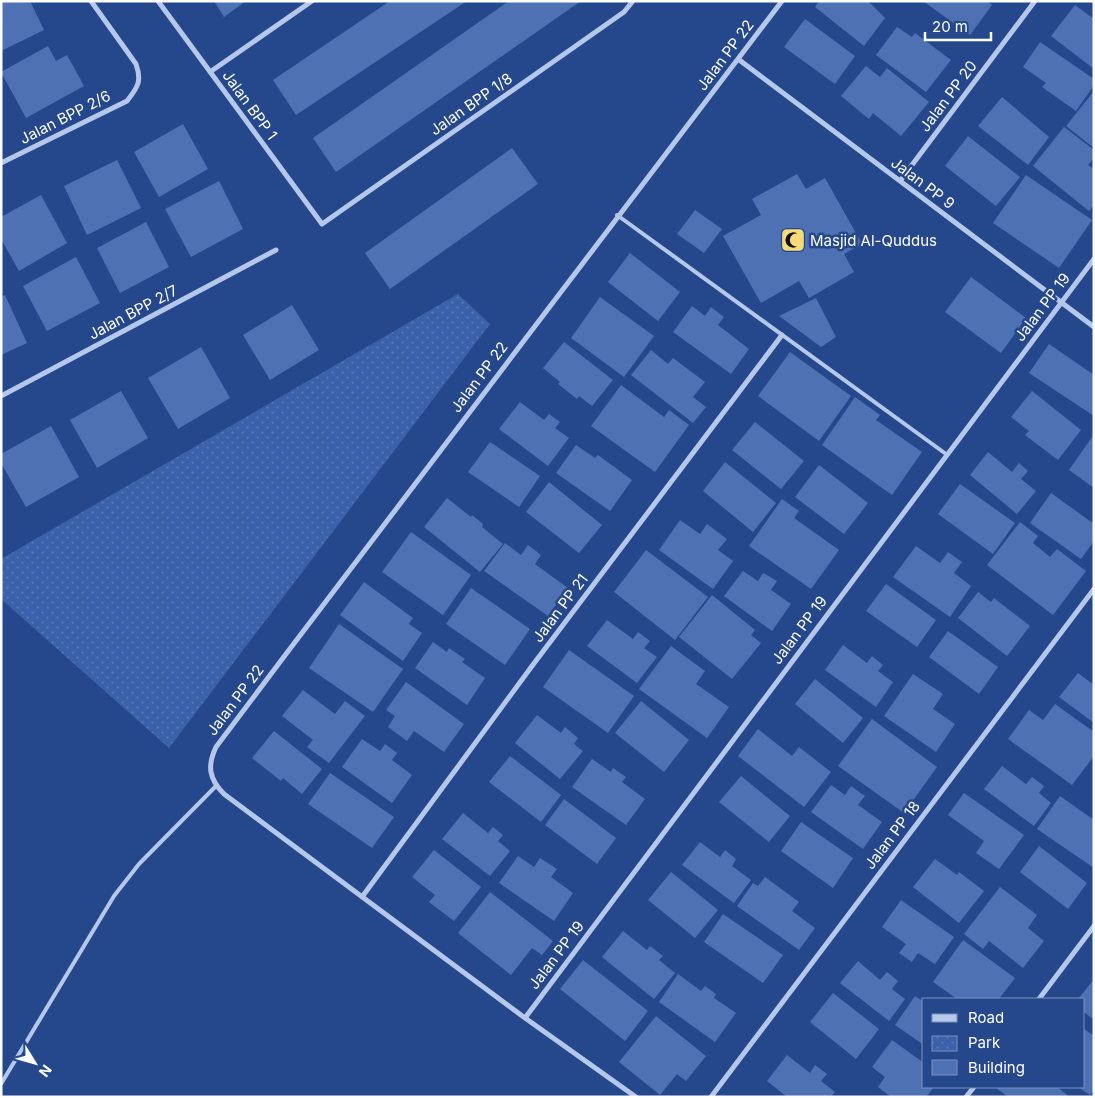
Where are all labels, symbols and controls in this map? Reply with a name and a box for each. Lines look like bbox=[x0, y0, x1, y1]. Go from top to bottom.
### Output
scale bar bbox=[925, 10, 991, 42]
street label: Jalan PP 22 bbox=[692, 16, 758, 94]
text: 20 m bbox=[932, 17, 968, 36]
street label: Jalan PP 20 bbox=[915, 57, 981, 135]
street label: Jalan BPP 1 bbox=[218, 66, 282, 144]
street label: Jalan BPP 1/8 bbox=[426, 69, 516, 139]
street label: Jalan BPP 2/6 bbox=[17, 86, 113, 148]
street label: Jalan PP 9 bbox=[887, 153, 959, 213]
mosque icon: Masjid Al-Quddus bbox=[780, 227, 806, 253]
place label: Masjid Al-Quddus bbox=[810, 231, 937, 250]
street label: Jalan PP 19 bbox=[1010, 269, 1074, 345]
street label: Jalan BPP 2/7 bbox=[85, 281, 181, 343]
street label: Jalan PP 22 bbox=[446, 338, 512, 416]
street label: Jalan PP 21 bbox=[528, 570, 592, 646]
street label: Jalan PP 19 bbox=[767, 592, 831, 668]
street label: Jalan PP 22 bbox=[202, 661, 268, 739]
street label: Jalan PP 18 bbox=[860, 797, 924, 873]
street label: Jalan PP 19 bbox=[524, 917, 588, 993]
legend bbox=[922, 998, 1085, 1088]
text: Road bbox=[968, 1008, 1004, 1027]
text: Park bbox=[968, 1033, 1001, 1052]
north arrow bbox=[10, 1038, 60, 1088]
text: Building bbox=[968, 1058, 1025, 1077]
text: N bbox=[36, 1062, 56, 1081]

